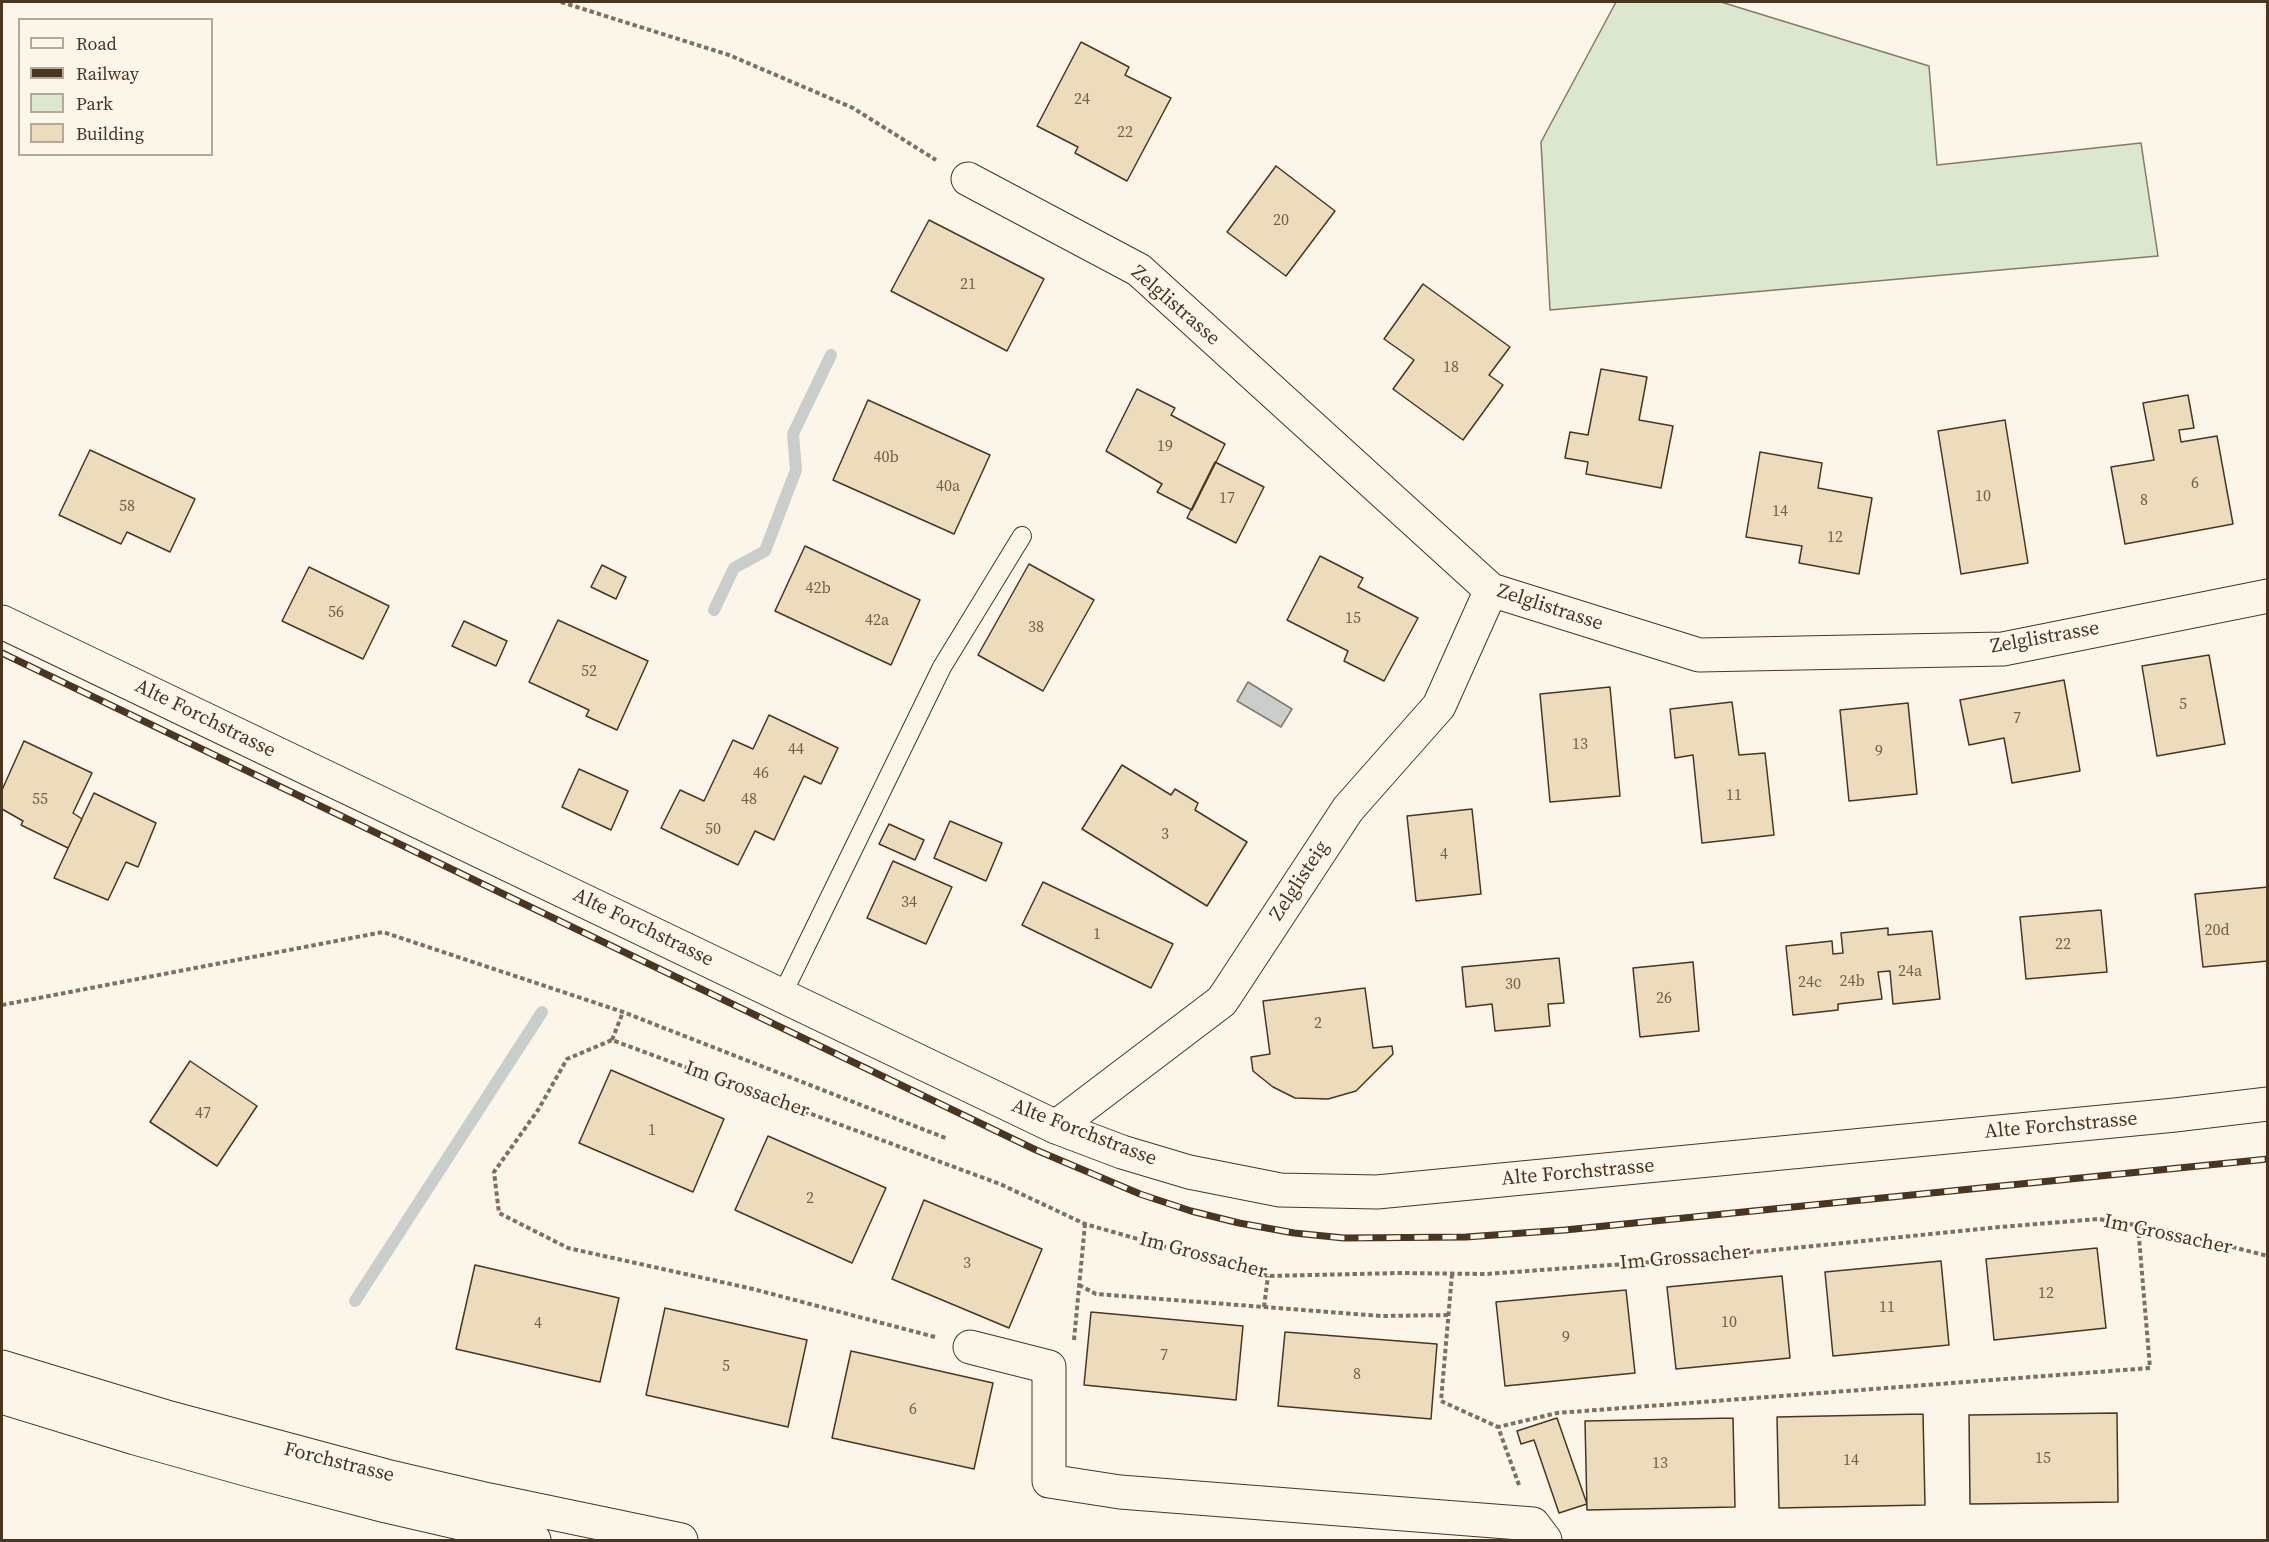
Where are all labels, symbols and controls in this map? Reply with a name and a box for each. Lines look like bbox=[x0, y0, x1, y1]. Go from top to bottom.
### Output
legend bbox=[18, 18, 213, 156]
text: Road bbox=[76, 31, 117, 56]
text: Railway bbox=[76, 61, 139, 86]
house number: 24 bbox=[1074, 90, 1090, 110]
text: Park bbox=[76, 91, 113, 116]
text: Building bbox=[76, 121, 144, 146]
house number: 22 bbox=[1117, 123, 1133, 143]
house number: 20 bbox=[1273, 211, 1289, 231]
street label: Zelglistrasse bbox=[1126, 261, 1224, 351]
house number: 21 bbox=[960, 275, 976, 295]
house number: 18 bbox=[1443, 358, 1459, 378]
house number: 19 bbox=[1157, 437, 1173, 457]
house number: 40b bbox=[873, 448, 899, 468]
house number: 6 bbox=[2191, 474, 2199, 494]
house number: 40a bbox=[936, 477, 960, 497]
house number: 10 bbox=[1975, 487, 1991, 507]
house number: 17 bbox=[1219, 489, 1235, 509]
house number: 8 bbox=[2140, 491, 2148, 511]
house number: 58 bbox=[119, 497, 135, 517]
house number: 14 bbox=[1772, 502, 1788, 522]
house number: 12 bbox=[1827, 528, 1843, 548]
house number: 42b bbox=[805, 579, 831, 599]
street label: Zelglistrasse bbox=[1494, 580, 1606, 636]
house number: 56 bbox=[328, 603, 344, 623]
house number: 15 bbox=[1345, 609, 1361, 629]
house number: 42a bbox=[865, 611, 889, 631]
street label: Zelglistrasse bbox=[1989, 617, 2101, 659]
house number: 38 bbox=[1028, 618, 1044, 638]
house number: 52 bbox=[581, 662, 597, 682]
street label: Alte Forchstrasse bbox=[131, 675, 279, 763]
house number: 5 bbox=[2179, 695, 2187, 715]
house number: 7 bbox=[2013, 709, 2021, 729]
house number: 13 bbox=[1572, 735, 1588, 755]
house number: 44 bbox=[788, 740, 804, 760]
house number: 9 bbox=[1875, 742, 1883, 762]
house number: 46 bbox=[753, 764, 769, 784]
house number: 11 bbox=[1726, 786, 1742, 806]
house number: 55 bbox=[32, 790, 48, 810]
house number: 48 bbox=[741, 790, 757, 810]
house number: 50 bbox=[705, 820, 721, 840]
house number: 3 bbox=[1161, 825, 1169, 845]
street label: Zelglisteig bbox=[1265, 836, 1335, 926]
house number: 4 bbox=[1440, 845, 1448, 865]
street label: Alte Forchstrasse bbox=[569, 884, 717, 972]
house number: 34 bbox=[901, 893, 917, 913]
house number: 20d bbox=[2204, 921, 2230, 941]
house number: 1 bbox=[1093, 925, 1101, 945]
house number: 22 bbox=[2055, 935, 2071, 955]
house number: 24a bbox=[1898, 962, 1922, 982]
house number: 24b bbox=[1839, 972, 1865, 992]
house number: 24c bbox=[1798, 973, 1822, 993]
house number: 30 bbox=[1505, 975, 1521, 995]
house number: 26 bbox=[1656, 989, 1672, 1009]
house number: 2 bbox=[1314, 1014, 1322, 1034]
street label: Im Grossacher bbox=[681, 1056, 813, 1124]
street label: Alte Forchstrasse bbox=[1008, 1094, 1160, 1172]
house number: 47 bbox=[195, 1104, 211, 1124]
street label: Alte Forchstrasse bbox=[1984, 1107, 2138, 1145]
house number: 1 bbox=[648, 1121, 656, 1141]
street label: Alte Forchstrasse bbox=[1501, 1154, 1655, 1192]
house number: 2 bbox=[806, 1189, 814, 1209]
street label: Im Grossacher bbox=[2102, 1210, 2234, 1260]
street label: Im Grossacher bbox=[1137, 1227, 1269, 1285]
street label: Im Grossacher bbox=[1619, 1240, 1751, 1276]
house number: 3 bbox=[963, 1254, 971, 1274]
house number: 12 bbox=[2038, 1284, 2054, 1304]
house number: 11 bbox=[1879, 1298, 1895, 1318]
house number: 10 bbox=[1721, 1313, 1737, 1333]
house number: 4 bbox=[534, 1314, 542, 1334]
house number: 9 bbox=[1562, 1328, 1570, 1348]
house number: 7 bbox=[1160, 1346, 1168, 1366]
house number: 5 bbox=[722, 1357, 730, 1377]
house number: 8 bbox=[1353, 1365, 1361, 1385]
house number: 6 bbox=[909, 1400, 917, 1420]
street label: Forchstrasse bbox=[281, 1438, 397, 1488]
house number: 15 bbox=[2035, 1449, 2051, 1469]
house number: 14 bbox=[1843, 1451, 1859, 1471]
house number: 13 bbox=[1652, 1454, 1668, 1474]

